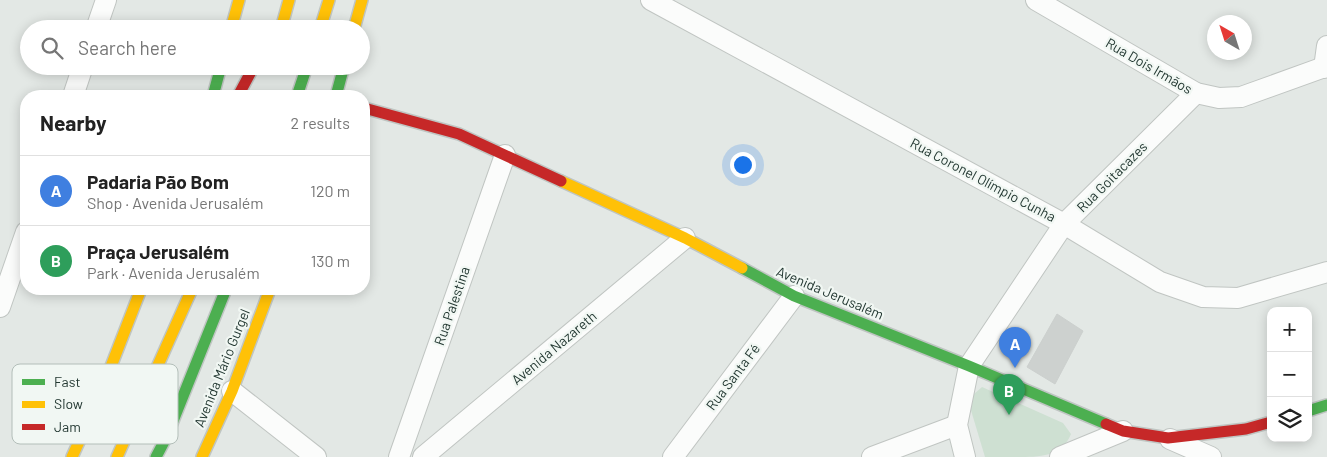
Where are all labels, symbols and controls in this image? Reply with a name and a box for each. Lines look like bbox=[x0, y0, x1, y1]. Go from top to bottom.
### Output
north arrow bbox=[1207, 15, 1252, 60]
search box bbox=[20, 20, 370, 75]
icon: search bbox=[38, 34, 66, 62]
street label: Rua Dois Irmãos bbox=[1103, 34, 1196, 97]
text: Search here bbox=[78, 36, 177, 59]
text: Nearby bbox=[40, 110, 106, 135]
text: 2 results bbox=[291, 113, 350, 132]
street label: Rua Coronel Olímpio Cunha bbox=[908, 134, 1059, 225]
street label: Rua Goitacazes bbox=[1073, 138, 1151, 215]
your location bbox=[730, 152, 756, 178]
text: Padaria Pão Bom bbox=[87, 170, 229, 193]
text: A bbox=[51, 181, 61, 200]
text: 120 m bbox=[310, 181, 350, 200]
text: Shop · Avenida Jerusalém bbox=[87, 193, 264, 212]
text: Praça Jerusalém bbox=[87, 240, 229, 263]
text: B bbox=[51, 251, 61, 270]
text: 130 m bbox=[311, 251, 350, 270]
street label: Avenida Jerusalém bbox=[774, 262, 886, 323]
text: Park · Avenida Jerusalém bbox=[87, 263, 260, 282]
street label: Rua Palestina bbox=[430, 264, 473, 347]
street label: Avenida Mário Gurgel bbox=[190, 306, 253, 429]
street label: Avenida Nazareth bbox=[508, 307, 600, 388]
map controls bbox=[1267, 307, 1312, 442]
button: + bbox=[1267, 307, 1312, 352]
pin: A bbox=[999, 327, 1031, 368]
street label: Rua Santa Fé bbox=[702, 340, 763, 413]
button: − bbox=[1267, 352, 1312, 397]
legend bbox=[12, 364, 178, 444]
text: Fast bbox=[54, 373, 80, 390]
pin: B bbox=[993, 374, 1025, 415]
text: Slow bbox=[54, 395, 83, 412]
button: layers bbox=[1267, 397, 1312, 442]
text: Jam bbox=[54, 418, 81, 435]

